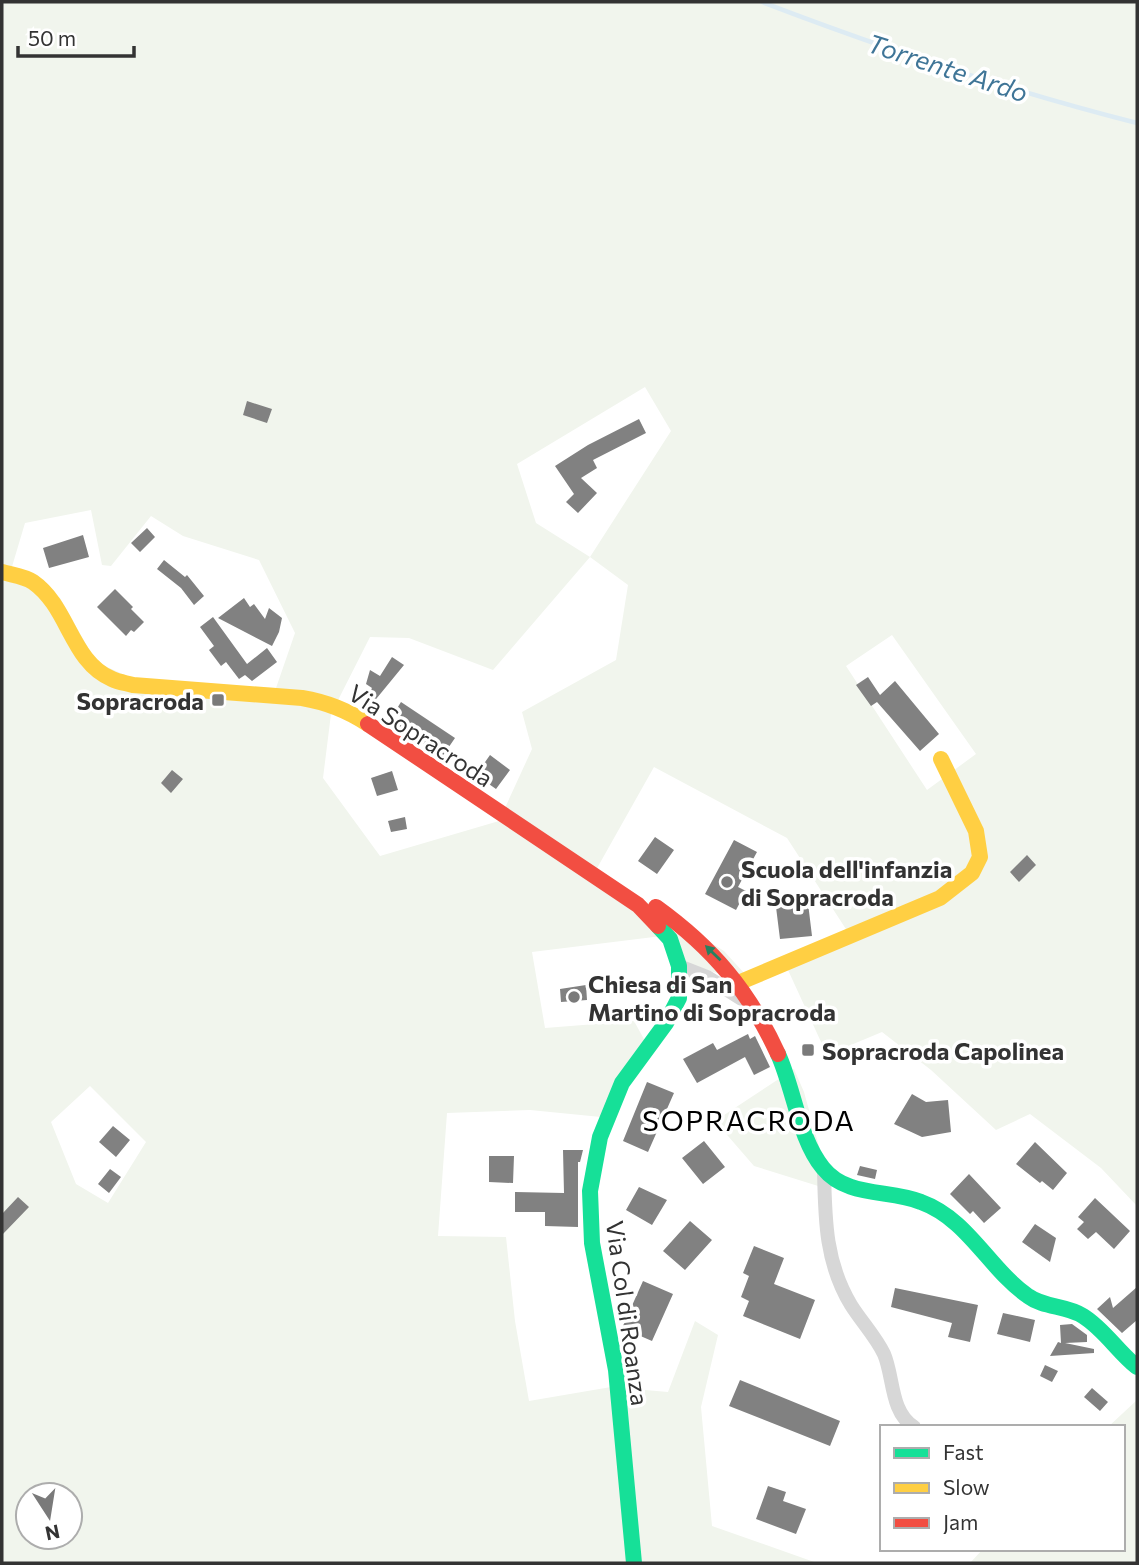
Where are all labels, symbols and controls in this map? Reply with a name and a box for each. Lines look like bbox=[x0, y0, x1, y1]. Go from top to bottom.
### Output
scale bar bbox=[18, 14, 133, 58]
text: 50 m bbox=[28, 25, 76, 50]
water label: Torrente Ardo bbox=[864, 26, 1032, 108]
street label: Via Sopracroda bbox=[343, 678, 499, 792]
place label: Sopracroda bbox=[77, 686, 204, 715]
marker: Sopracroda bbox=[210, 692, 226, 708]
place label: Scuola dell'infanzia di Sopracroda bbox=[741, 854, 952, 911]
marker: Scuola dell'infanzia di Sopracroda bbox=[719, 874, 735, 890]
one-way arrow bbox=[705, 946, 722, 962]
place label: Chiesa di San Martino di Sopracroda bbox=[588, 969, 836, 1026]
marker: Chiesa di San Martino di Sopracroda bbox=[566, 989, 582, 1005]
place label: Sopracroda Capolinea bbox=[822, 1036, 1064, 1065]
marker: Sopracroda Capolinea bbox=[800, 1042, 816, 1058]
district label: SOPRACRODA bbox=[642, 1103, 856, 1137]
street label: Via Col di Roanza bbox=[601, 1219, 655, 1407]
legend bbox=[880, 1425, 1125, 1551]
text: Fast bbox=[943, 1439, 984, 1464]
text: Slow bbox=[943, 1474, 990, 1499]
north arrow bbox=[14, 1481, 84, 1551]
text: Jam bbox=[943, 1509, 978, 1534]
text: N bbox=[43, 1520, 62, 1546]

